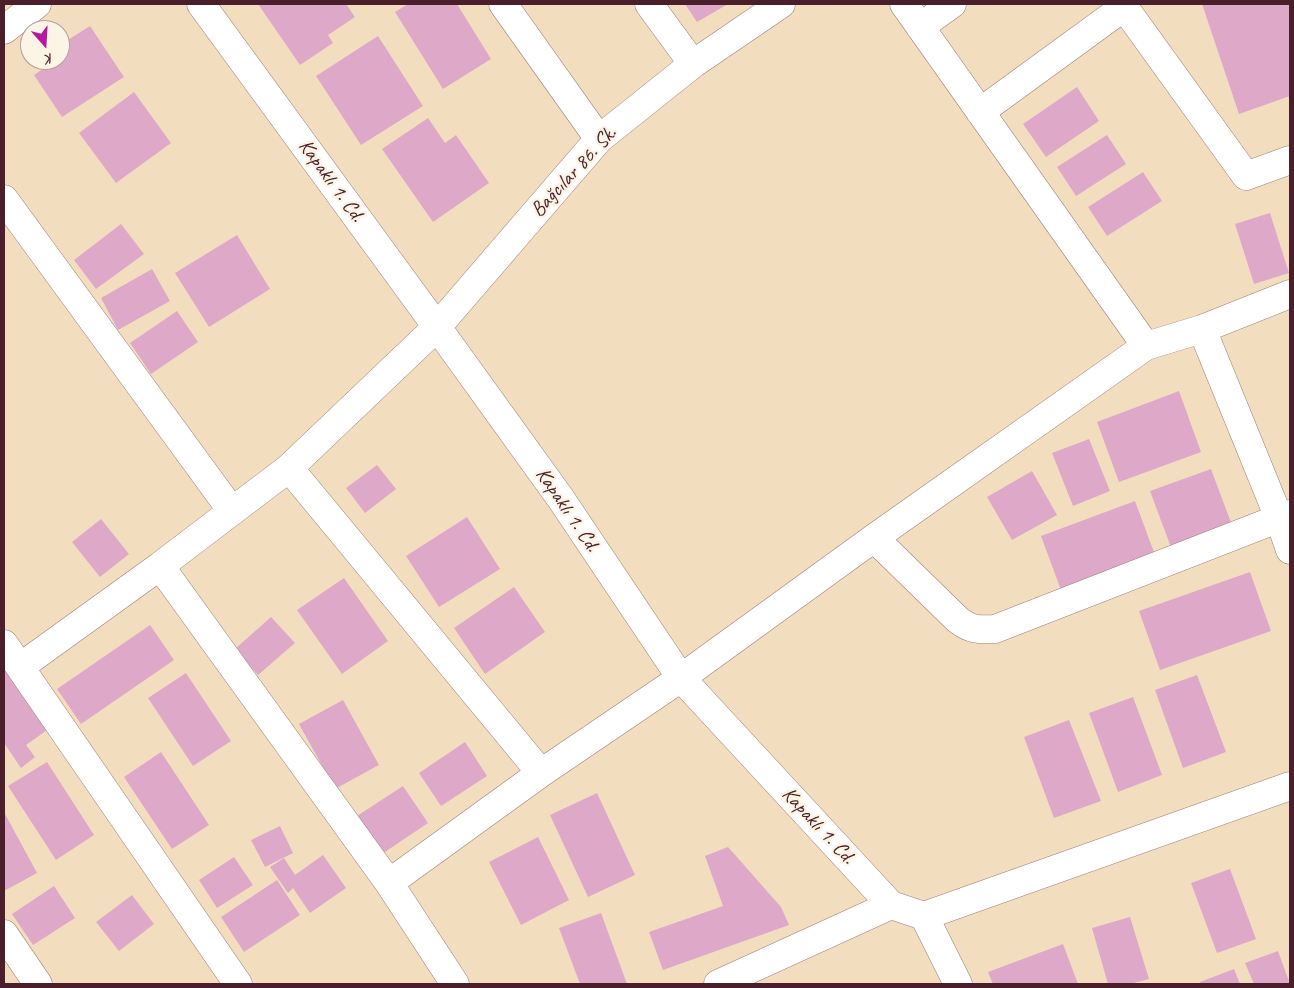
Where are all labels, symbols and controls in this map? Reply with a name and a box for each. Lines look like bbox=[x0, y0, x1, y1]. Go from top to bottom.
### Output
north arrow bbox=[20, 20, 70, 70]
text: K bbox=[44, 50, 56, 68]
street label: Bağcılar 86. Sk. bbox=[526, 121, 622, 223]
street label: Kapaklı 1. Cd. bbox=[293, 135, 369, 227]
street label: Kapaklı 1. Cd. bbox=[530, 463, 604, 557]
street label: Kapaklı 1. Cd. bbox=[776, 782, 860, 870]

